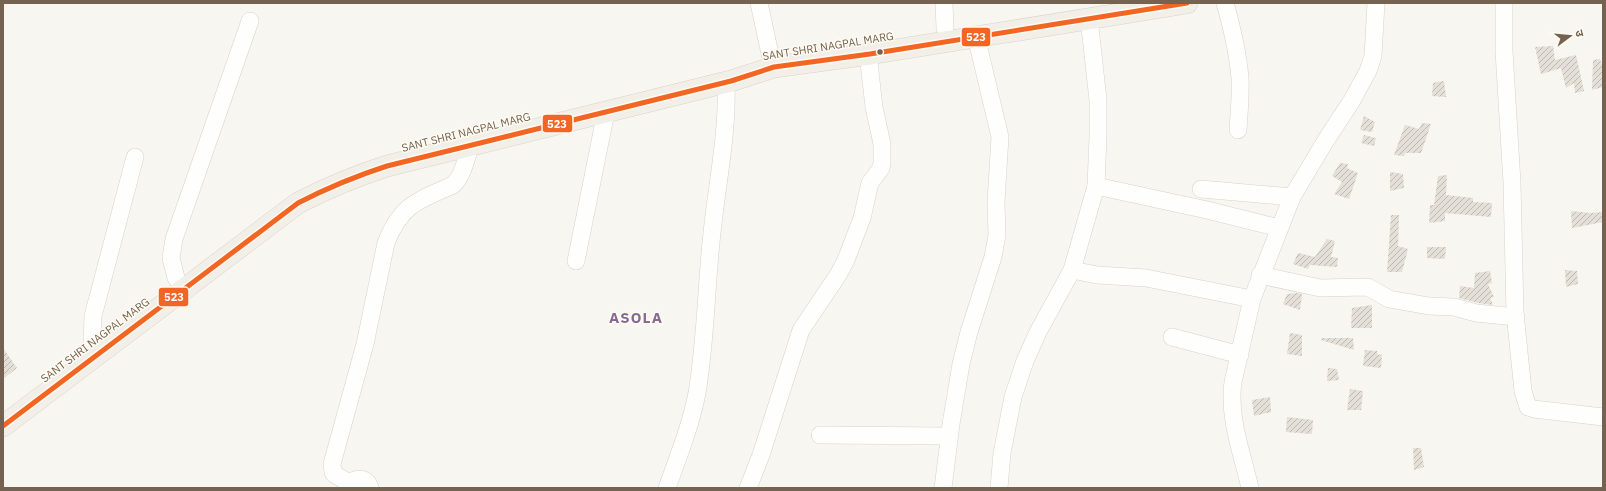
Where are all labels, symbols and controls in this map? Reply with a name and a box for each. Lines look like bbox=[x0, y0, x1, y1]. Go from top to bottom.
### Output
north arrow bbox=[1550, 16, 1590, 56]
line badge: 523 bbox=[961, 27, 991, 47]
text: उ bbox=[1572, 28, 1587, 39]
street label: SANT SHRI NAGPAL MARG bbox=[761, 29, 895, 63]
text: 523 bbox=[966, 30, 986, 44]
unlabelled marker bbox=[875, 47, 885, 57]
street label: SANT SHRI NAGPAL MARG bbox=[400, 109, 532, 155]
line badge: 523 bbox=[542, 114, 573, 133]
text: 523 bbox=[547, 117, 567, 131]
line badge: 523 bbox=[158, 287, 189, 307]
text: 523 bbox=[164, 290, 184, 304]
street label: SANT SHRI NAGPAL MARG bbox=[38, 295, 152, 385]
district label: ASOLA bbox=[609, 308, 663, 327]

